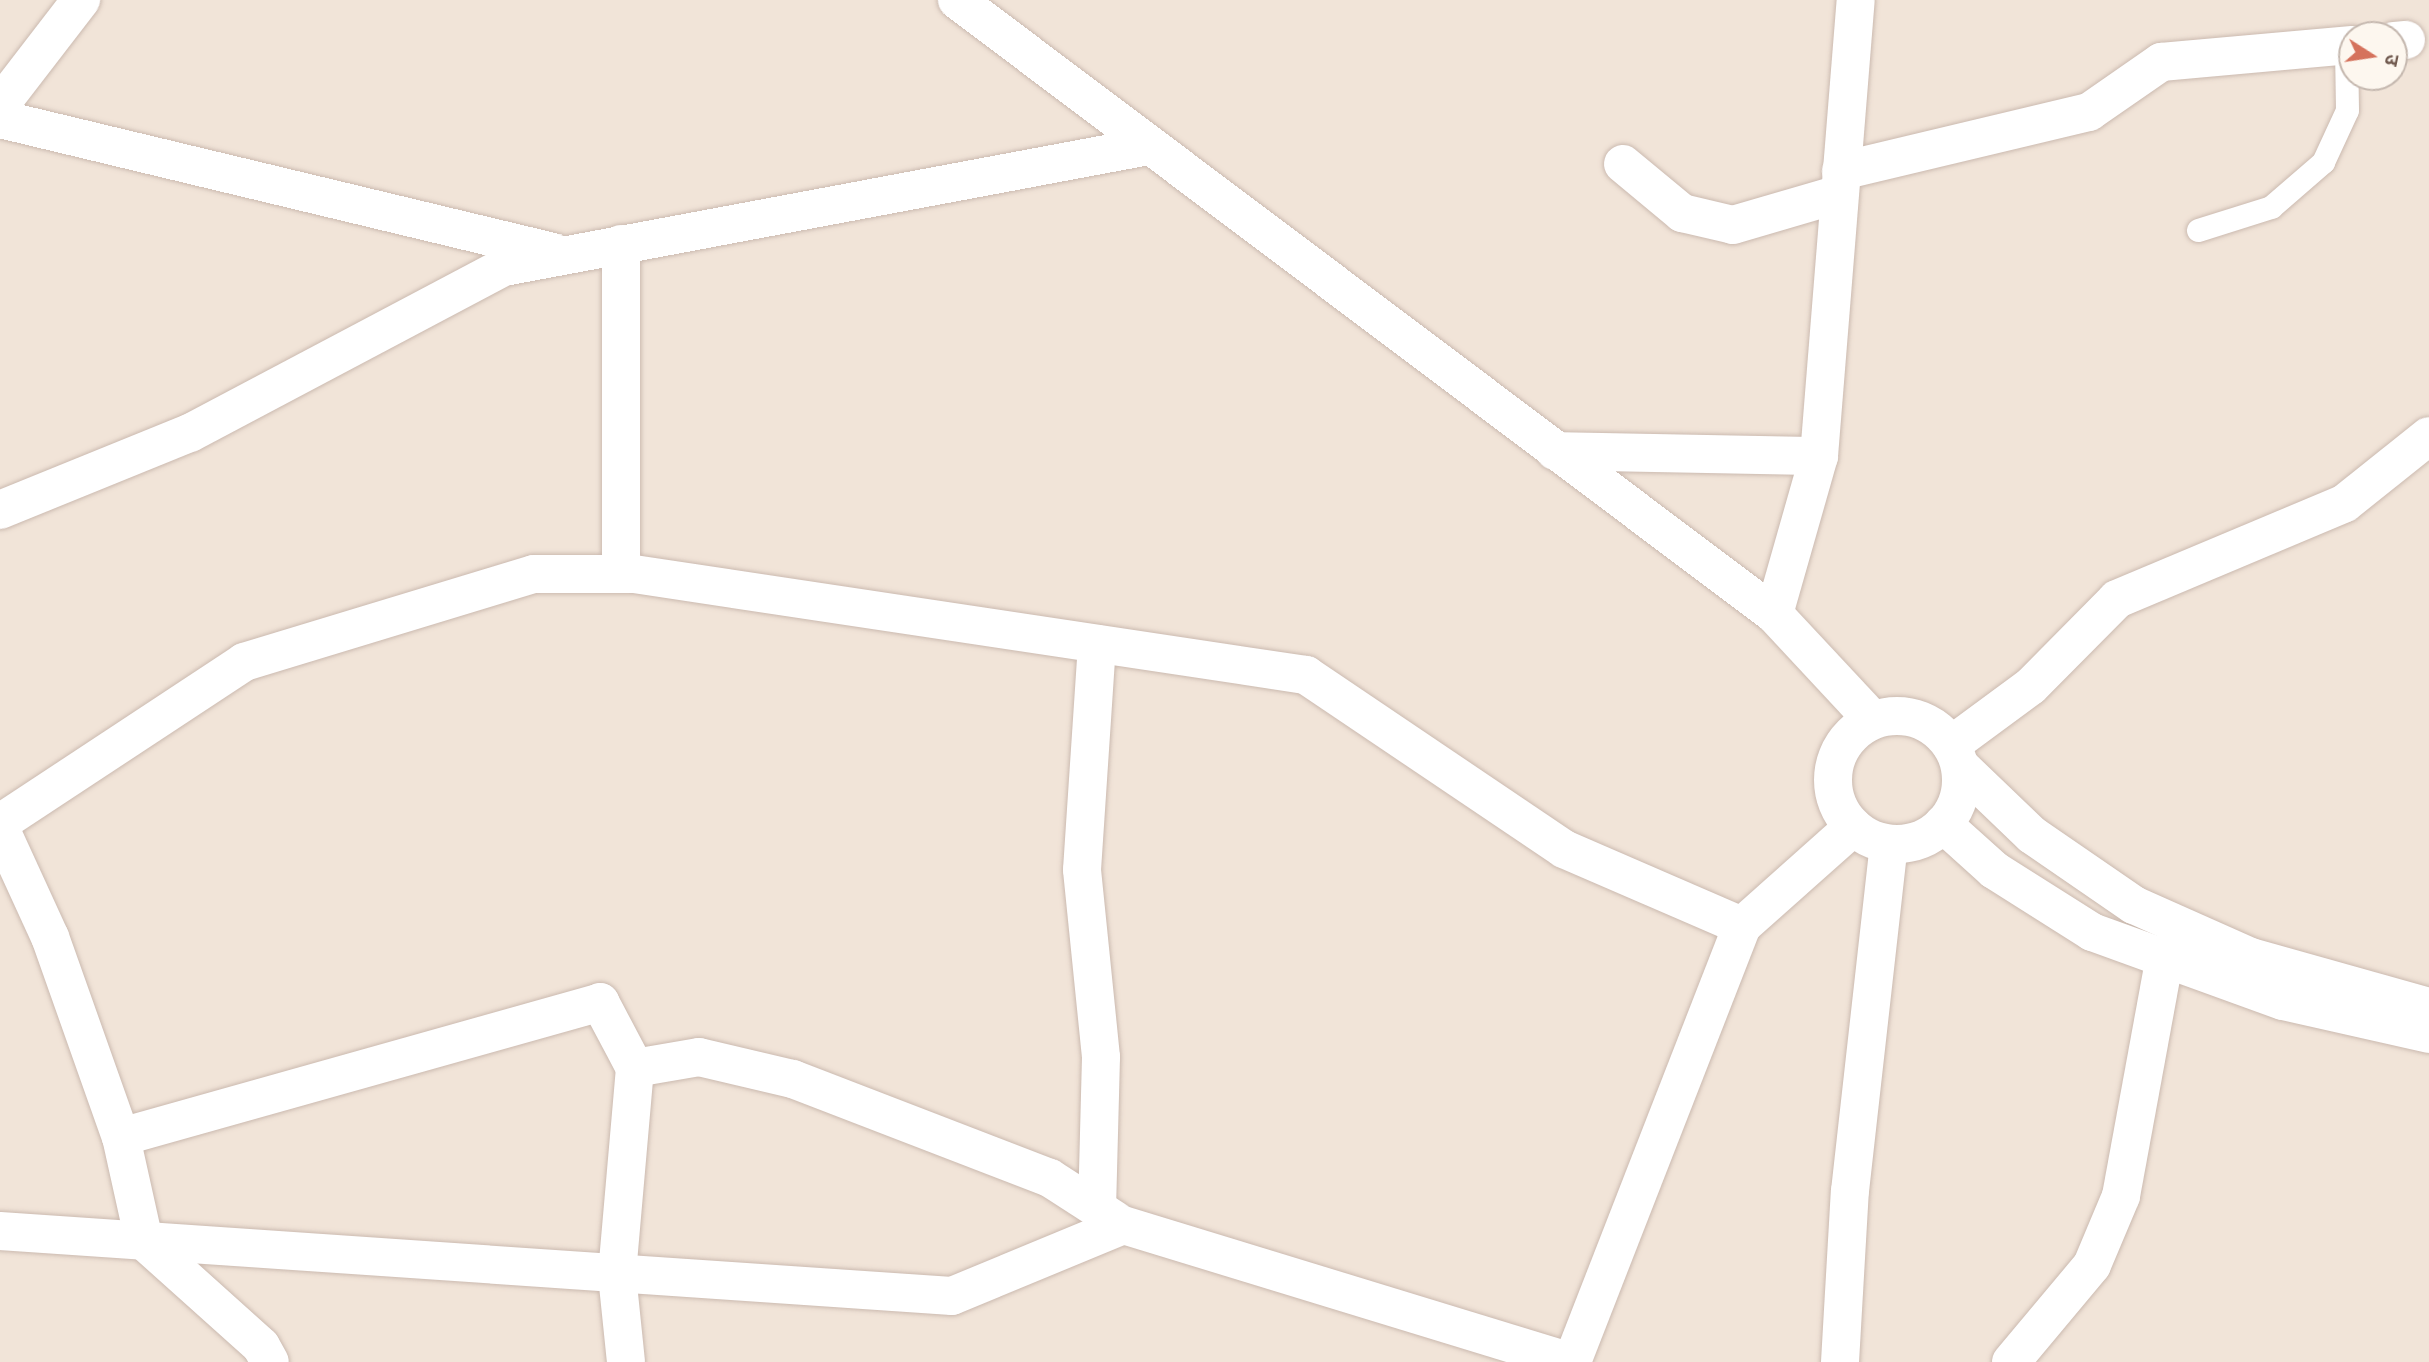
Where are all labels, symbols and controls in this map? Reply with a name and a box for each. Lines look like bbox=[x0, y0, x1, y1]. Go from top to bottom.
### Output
north arrow bbox=[2338, 21, 2408, 91]
text: उ bbox=[2381, 52, 2404, 68]

